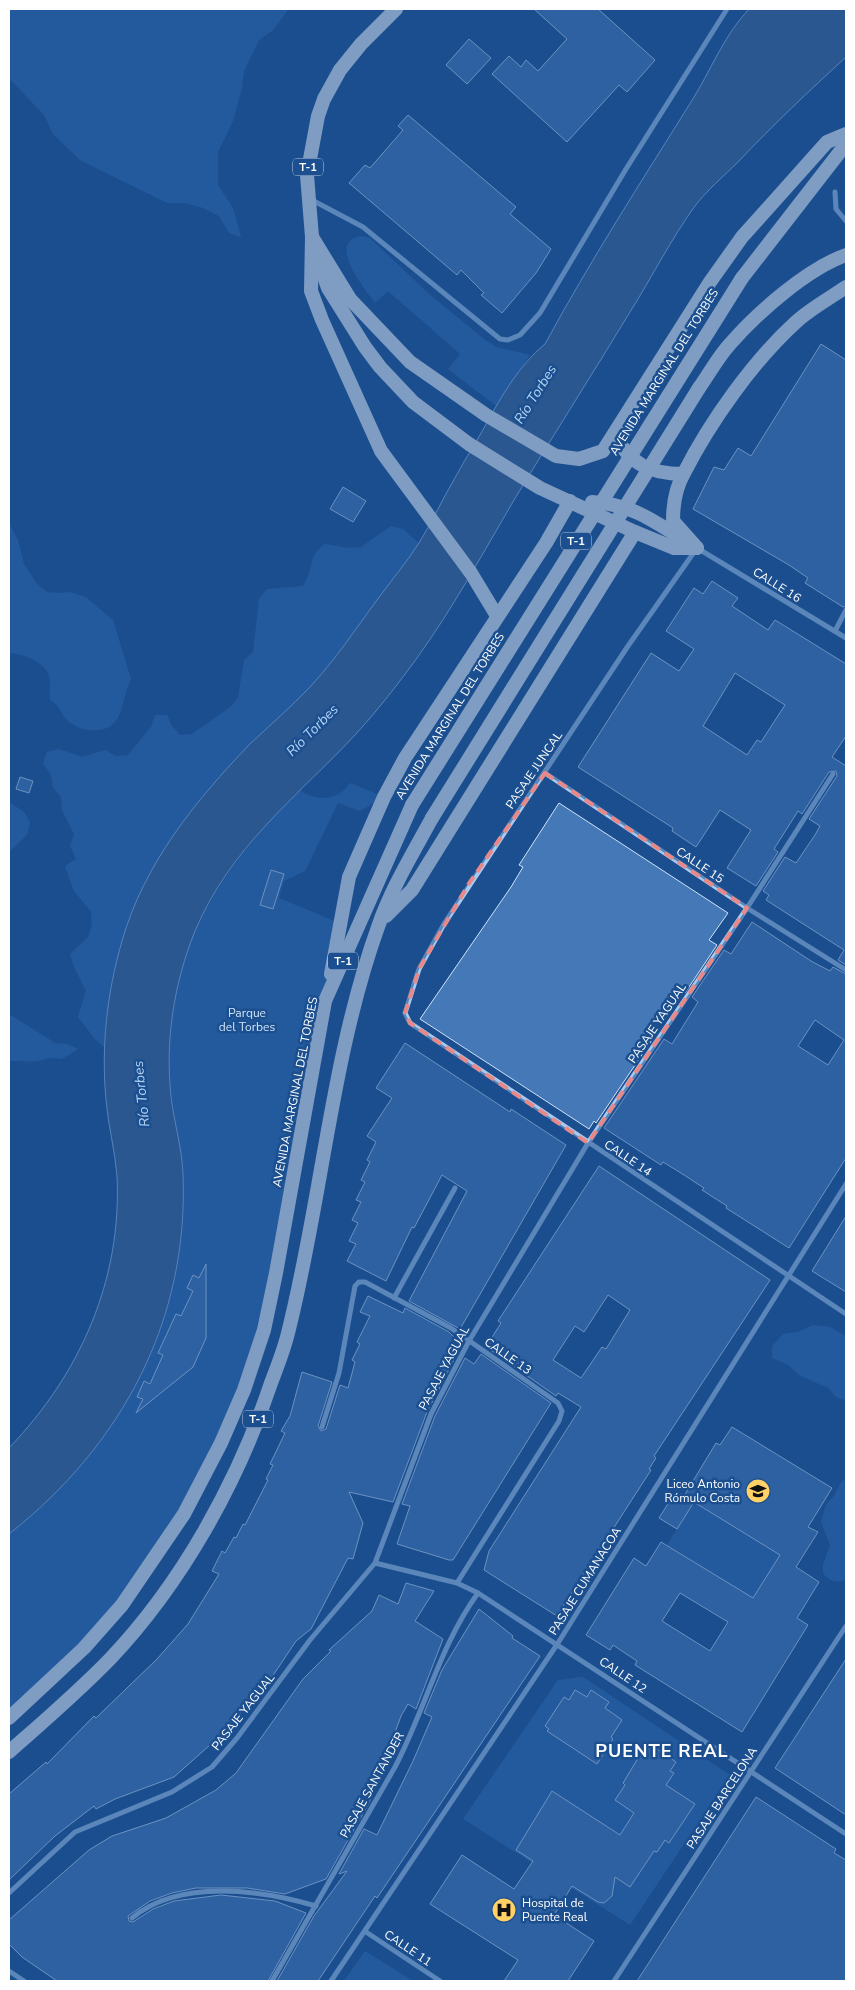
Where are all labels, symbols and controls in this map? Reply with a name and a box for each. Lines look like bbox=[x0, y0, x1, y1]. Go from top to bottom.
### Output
road number: T-1 bbox=[293, 158, 323, 176]
street label: AVENIDA MARGINAL DEL TORBES bbox=[606, 286, 722, 458]
water label: Río Torbes bbox=[510, 361, 561, 427]
road number: T-1 bbox=[561, 532, 591, 550]
street label: CALLE 16 bbox=[750, 564, 804, 606]
street label: AVENIDA MARGINAL DEL TORBES bbox=[392, 630, 508, 802]
water label: Río Torbes bbox=[282, 700, 343, 761]
street label: PASAJE JUNCAL bbox=[502, 728, 566, 812]
street label: CALLE 15 bbox=[673, 843, 727, 887]
road number: T-1 bbox=[328, 952, 358, 969]
street label: PASAJE YAGUAL bbox=[624, 979, 690, 1066]
street label: AVENIDA MARGINAL DEL TORBES bbox=[269, 995, 321, 1189]
park label: Parque del Torbes bbox=[219, 1005, 275, 1035]
water label: Río Torbes bbox=[129, 1060, 154, 1128]
street label: CALLE 14 bbox=[601, 1136, 655, 1180]
street label: PASAJE YAGUAL bbox=[415, 1323, 473, 1413]
street label: CALLE 13 bbox=[481, 1334, 535, 1378]
road number: T-1 bbox=[243, 1410, 273, 1428]
place label: Liceo Antonio Rómulo Costa bbox=[665, 1476, 740, 1506]
school or university icon: Liceo Antonio Rómulo Costa bbox=[745, 1478, 771, 1504]
street label: PASAJE CUMANACOA bbox=[545, 1524, 625, 1638]
street label: CALLE 12 bbox=[596, 1653, 650, 1697]
street label: PASAJE YAGUAL bbox=[208, 1670, 278, 1754]
street label: PASAJE SANTANDER bbox=[336, 1729, 408, 1841]
district label: PUENTE REAL bbox=[595, 1739, 729, 1763]
street label: PASAJE BARCELONA bbox=[683, 1744, 761, 1852]
place label: Hospital de Puente Real bbox=[522, 1895, 588, 1925]
hospital icon: Hospital de Puente Real bbox=[491, 1897, 517, 1923]
street label: CALLE 11 bbox=[381, 1926, 435, 1970]

